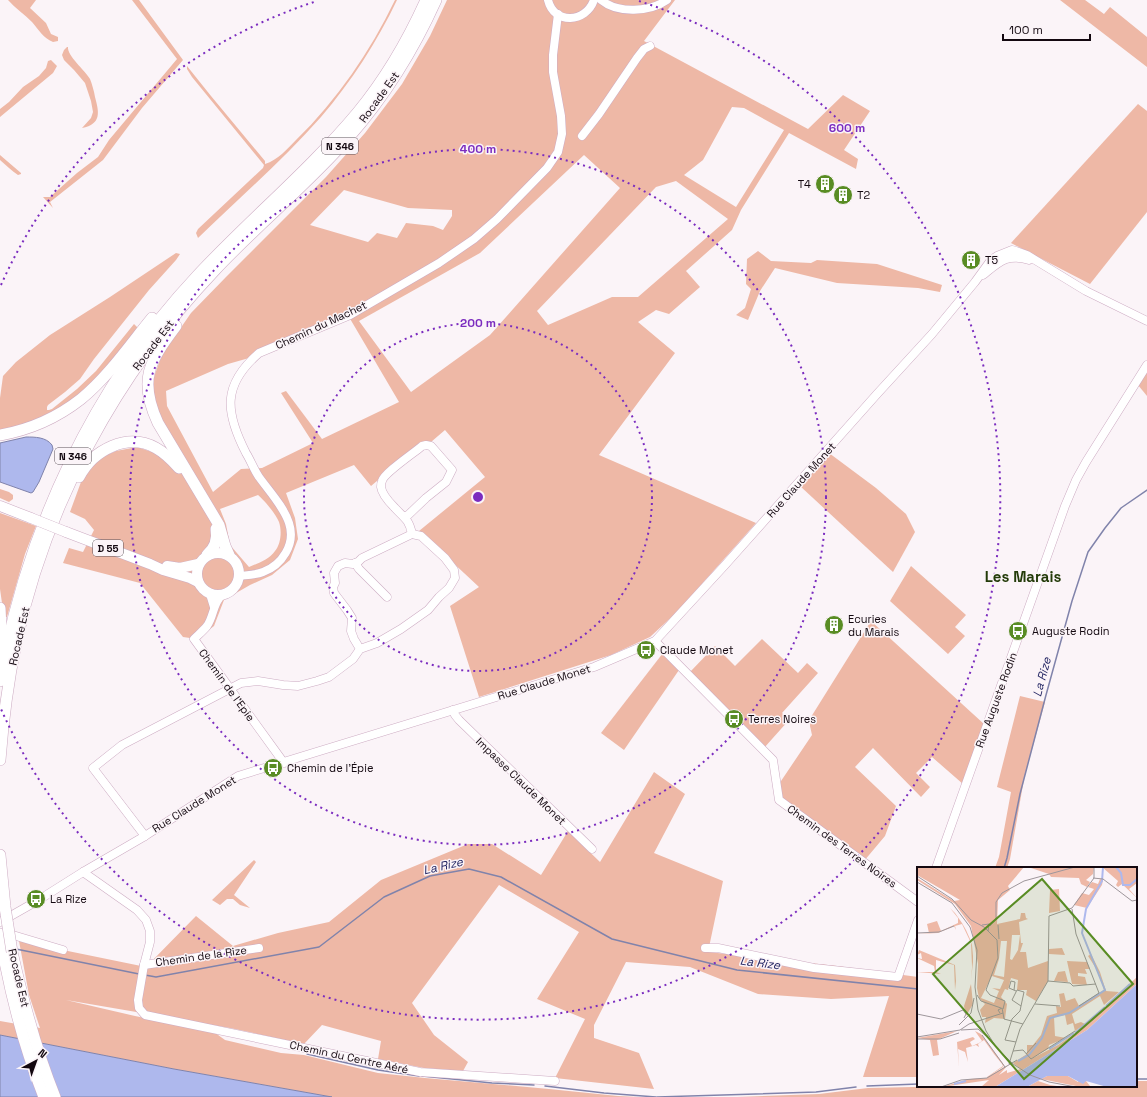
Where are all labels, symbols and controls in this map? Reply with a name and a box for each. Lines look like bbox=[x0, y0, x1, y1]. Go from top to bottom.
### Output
scale bar bbox=[1003, 16, 1090, 42]
text: 100 m bbox=[1009, 22, 1043, 38]
street label: Rocade Est bbox=[356, 69, 402, 125]
text: 600 m bbox=[829, 120, 865, 136]
road number: N 346 bbox=[322, 138, 358, 154]
text: 400 m bbox=[460, 141, 496, 157]
building icon: T4 bbox=[814, 173, 836, 195]
place label: T4 bbox=[798, 177, 811, 191]
building icon: T2 bbox=[832, 184, 854, 206]
place label: T2 bbox=[857, 188, 870, 202]
building icon: T5 bbox=[960, 249, 982, 271]
place label: T5 bbox=[985, 253, 998, 267]
street label: Chemin du Machet bbox=[273, 298, 369, 352]
text: 200 m bbox=[460, 315, 496, 331]
street label: Rocade Est bbox=[129, 317, 177, 373]
street label: Rue Claude Monet bbox=[764, 439, 838, 521]
road number: N 346 bbox=[55, 448, 91, 464]
centre of rings bbox=[471, 490, 485, 504]
road number: D 55 bbox=[93, 540, 123, 556]
district label: Les Marais bbox=[985, 567, 1061, 586]
street label: Rocade Est bbox=[5, 605, 33, 667]
place label: Ecuries du Marais bbox=[848, 612, 899, 639]
building icon: Ecuries du Marais bbox=[823, 614, 845, 636]
bus stop icon: Auguste Rodin bbox=[1007, 620, 1029, 642]
place label: Auguste Rodin bbox=[1032, 624, 1110, 638]
bus stop icon: Claude Monet bbox=[635, 639, 657, 661]
place label: Claude Monet bbox=[660, 643, 734, 657]
street label: Chemin de l'Epie bbox=[196, 646, 258, 724]
street label: Rue Auguste Rodin bbox=[972, 650, 1020, 750]
water label: La Rize bbox=[1029, 655, 1055, 698]
street label: Rue Claude Monet bbox=[496, 661, 592, 703]
bus stop icon: Terres Noires bbox=[723, 708, 745, 730]
place label: Terres Noires bbox=[748, 712, 816, 726]
street label: Impasse Claude Monet bbox=[473, 734, 569, 828]
bus stop icon: Chemin de l'Épie bbox=[262, 757, 284, 779]
place label: Chemin de l'Épie bbox=[287, 761, 373, 775]
street label: Rue Claude Monet bbox=[149, 772, 239, 836]
street label: Chemin des Terres Noires bbox=[784, 802, 900, 891]
water label: La Rize bbox=[422, 853, 465, 878]
inset map bbox=[917, 867, 1137, 1087]
bus stop icon: La Rize bbox=[25, 888, 47, 910]
place label: La Rize bbox=[50, 892, 87, 906]
street label: Chemin de la Rize bbox=[154, 943, 248, 969]
street label: Rocade Est bbox=[5, 947, 33, 1009]
water label: La Rize bbox=[739, 953, 782, 973]
street label: Chemin du Centre Aéré bbox=[288, 1038, 410, 1076]
north arrow bbox=[16, 1041, 56, 1081]
text: N bbox=[35, 1046, 50, 1061]

